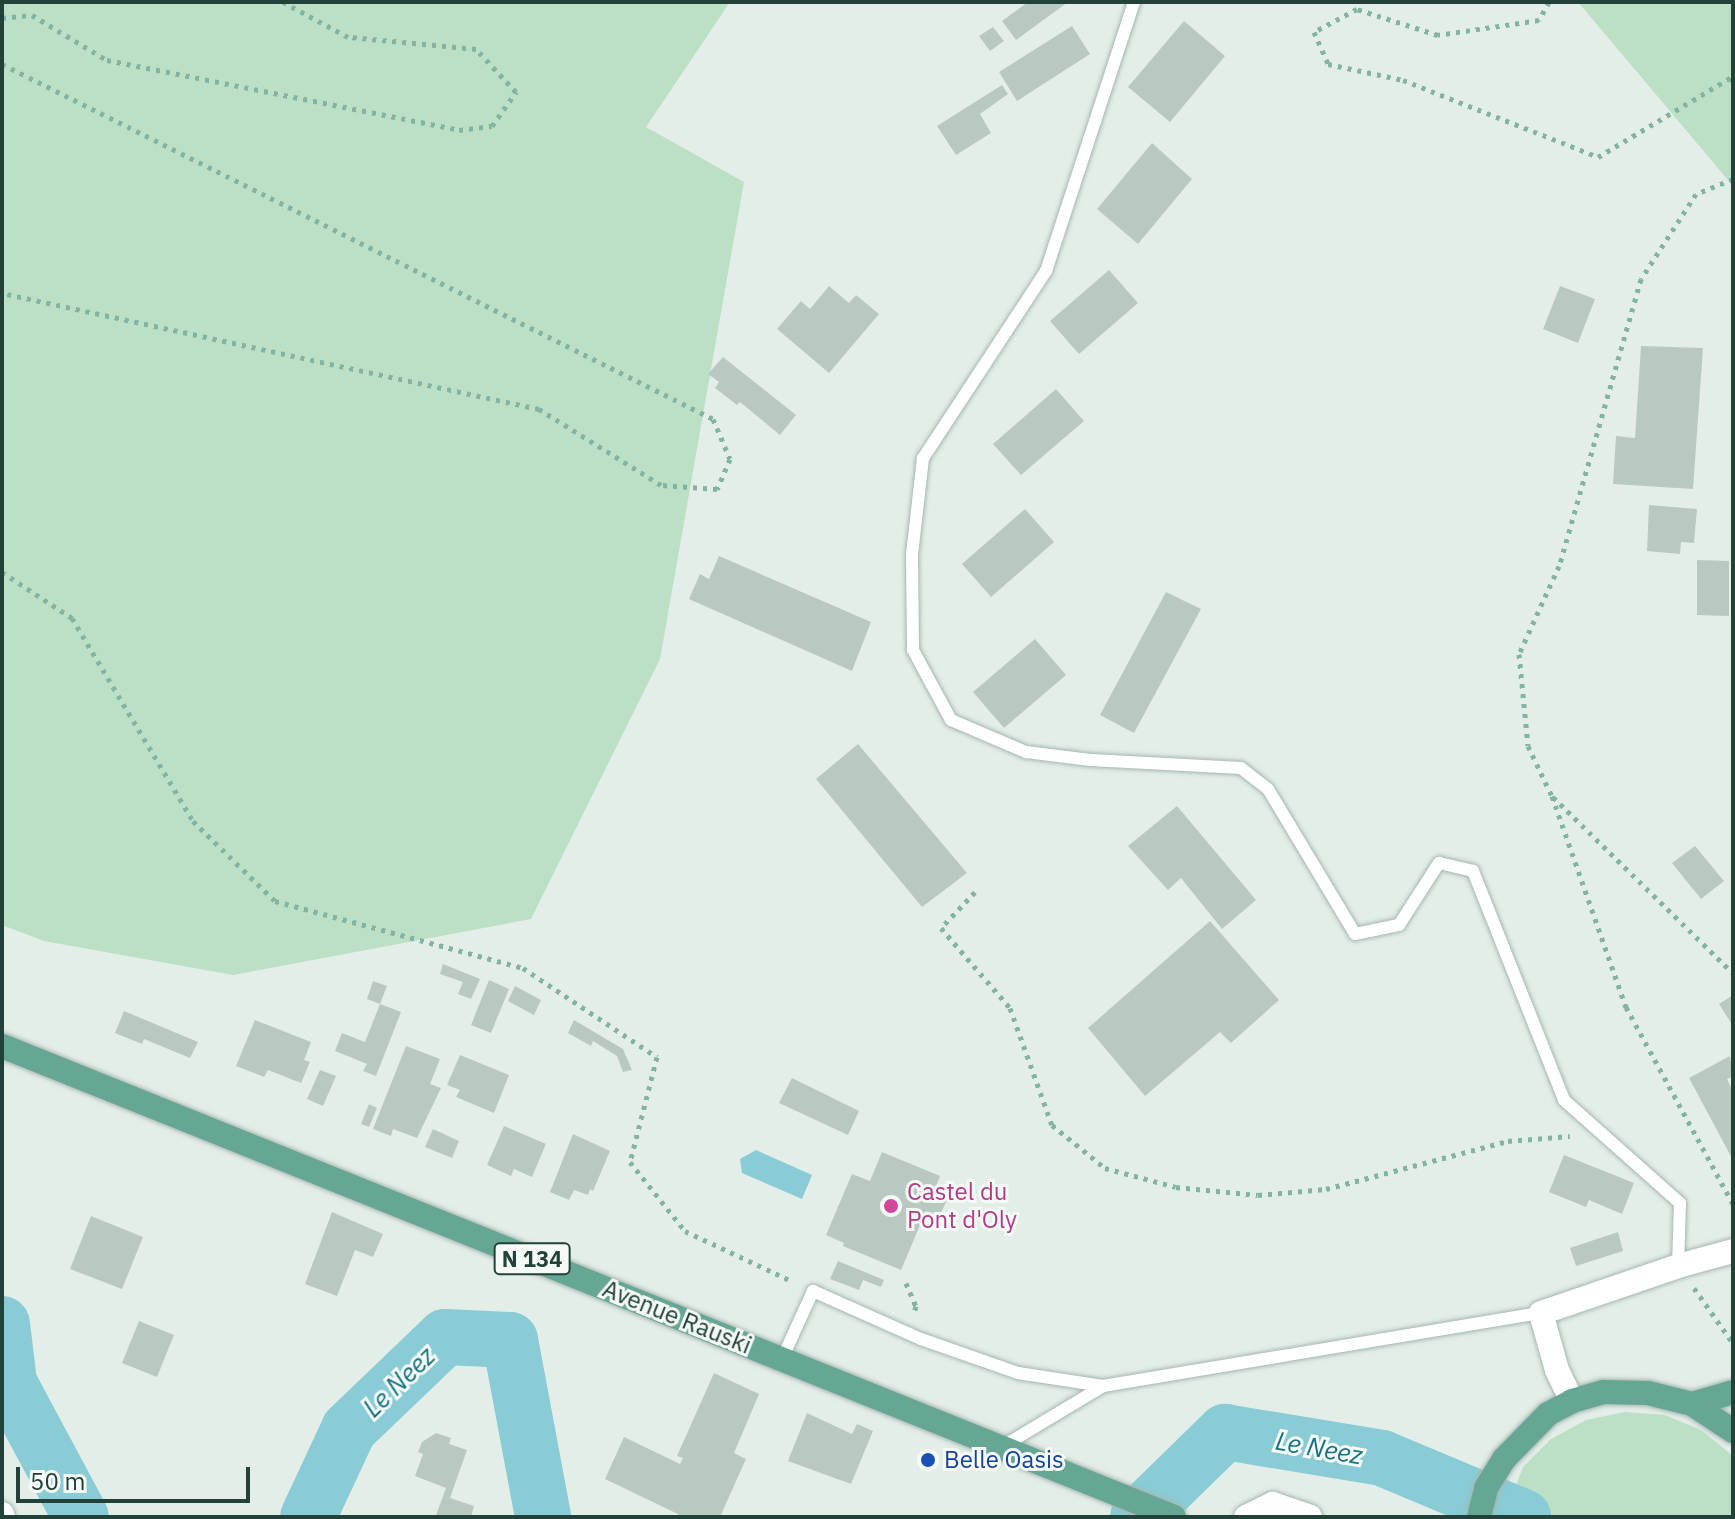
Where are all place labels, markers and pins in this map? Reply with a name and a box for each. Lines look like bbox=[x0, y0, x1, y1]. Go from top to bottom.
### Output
place label: Castel du Pont d'Oly bbox=[907, 1178, 1017, 1234]
marker: Castel du Pont d'Oly bbox=[882, 1197, 900, 1215]
place label: Belle Oasis bbox=[944, 1446, 1064, 1474]
marker: Belle Oasis bbox=[919, 1451, 937, 1469]

